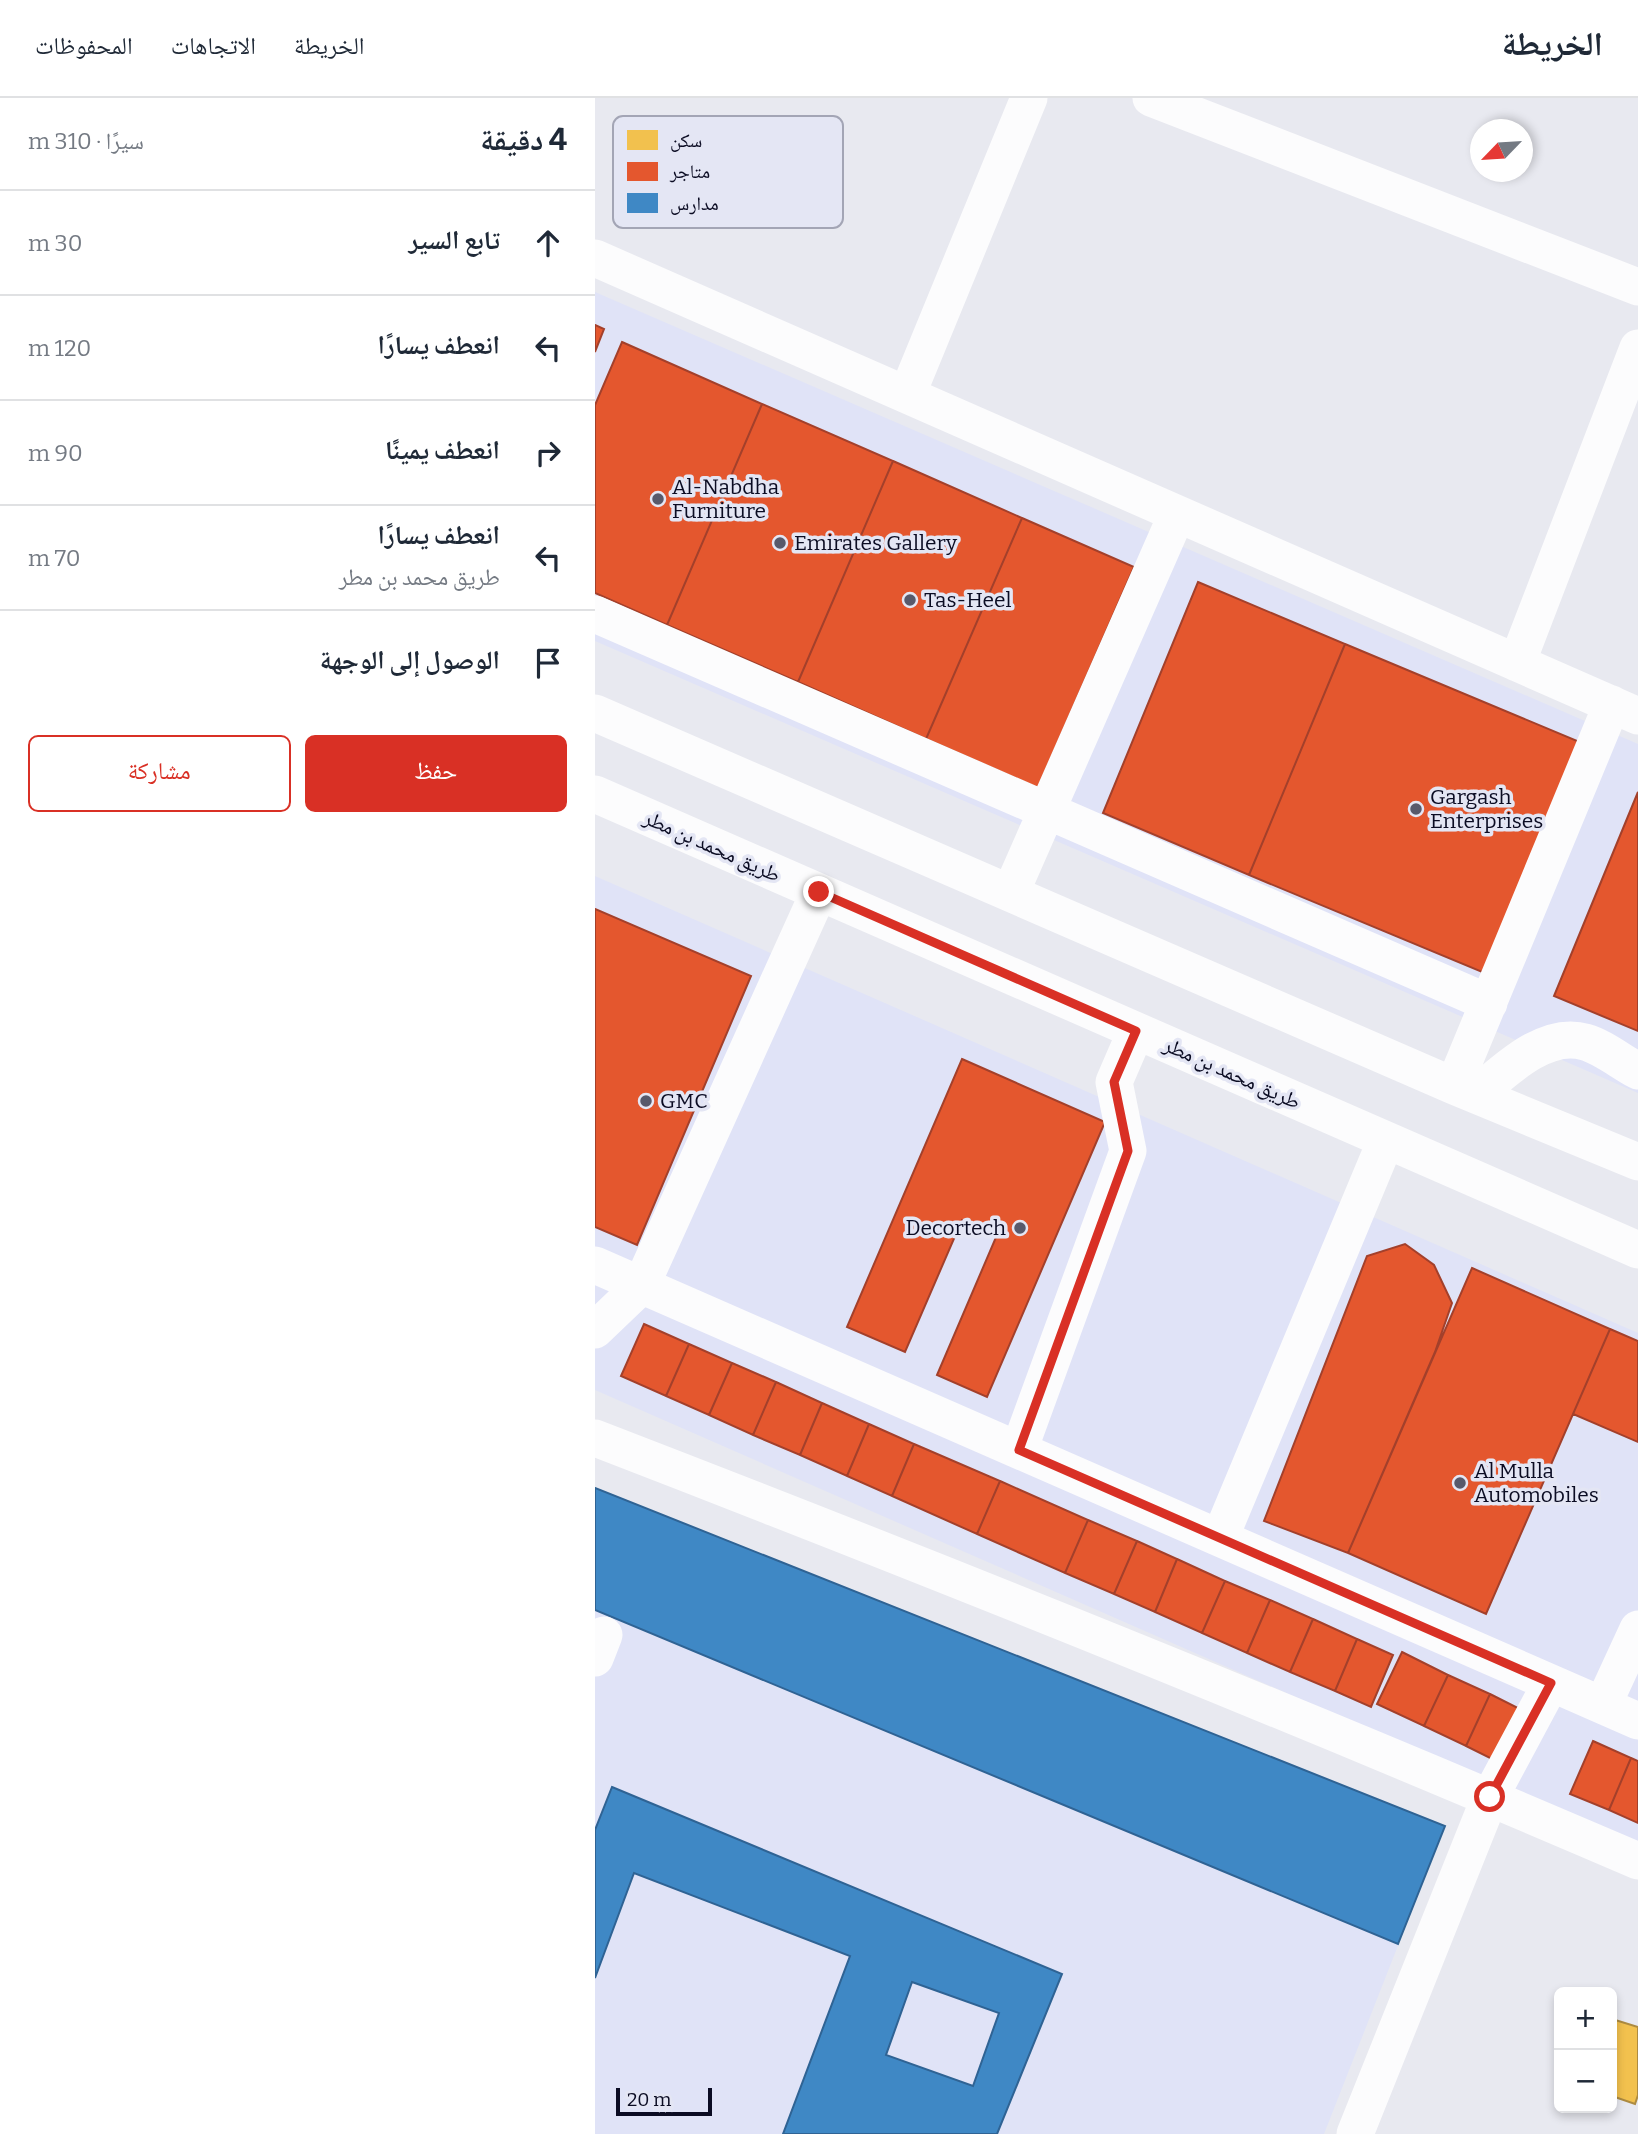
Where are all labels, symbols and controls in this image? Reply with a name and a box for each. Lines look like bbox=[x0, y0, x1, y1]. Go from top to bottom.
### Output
text: الخريطة bbox=[1502, 24, 1603, 64]
text: المحفوظات bbox=[35, 32, 133, 60]
text: الاتجاهات bbox=[171, 32, 256, 60]
text: الخريطة bbox=[294, 32, 365, 60]
legend bbox=[613, 116, 843, 228]
north arrow bbox=[1470, 119, 1533, 182]
text: 4 دقيقة bbox=[480, 122, 567, 158]
text: سيرًا · 310 m bbox=[28, 127, 144, 155]
text: سكن bbox=[670, 129, 702, 152]
text: متاجر bbox=[669, 160, 710, 183]
text: مدارس bbox=[670, 192, 719, 215]
icon: ahead bbox=[529, 224, 567, 262]
text: تابع السير bbox=[409, 225, 500, 256]
text: 30 m bbox=[28, 229, 82, 257]
icon: left bbox=[529, 329, 567, 367]
text: انعطف يسارًا bbox=[377, 330, 500, 361]
text: 120 m bbox=[28, 334, 91, 362]
icon: right bbox=[529, 434, 567, 472]
text: انعطف يمينًا bbox=[385, 435, 500, 466]
text: 90 m bbox=[28, 439, 83, 467]
place label: Al-Nabdha Furniture bbox=[672, 474, 780, 524]
marker: Al-Nabdha Furniture bbox=[650, 491, 666, 507]
text: انعطف يسارًا bbox=[377, 520, 500, 551]
place label: Emirates Gallery bbox=[794, 530, 958, 556]
marker: Emirates Gallery bbox=[772, 535, 788, 551]
icon: left bbox=[529, 539, 567, 577]
text: 70 m bbox=[28, 544, 80, 572]
text: طريق محمد بن مطر bbox=[339, 563, 500, 591]
place label: Tas-Heel bbox=[924, 587, 1012, 613]
marker: Tas-Heel bbox=[902, 592, 918, 608]
icon: arrive bbox=[529, 644, 567, 682]
text: الوصول إلى الوجهة bbox=[320, 645, 500, 676]
button: مشاركة bbox=[28, 735, 291, 812]
button: حفظ bbox=[305, 735, 567, 812]
place label: Gargash Enterprises bbox=[1430, 784, 1543, 834]
marker: Gargash Enterprises bbox=[1408, 801, 1424, 817]
street label: طريق محمد بن مطر bbox=[639, 804, 785, 888]
route end bbox=[803, 876, 834, 907]
street label: طريق محمد بن مطر bbox=[1159, 1031, 1305, 1115]
place label: GMC bbox=[660, 1088, 708, 1114]
marker: GMC bbox=[638, 1093, 654, 1109]
place label: Decortech bbox=[906, 1215, 1006, 1241]
marker: Decortech bbox=[1012, 1220, 1028, 1236]
place label: Al Mulla Automobiles bbox=[1474, 1458, 1599, 1508]
marker: Al Mulla Automobiles bbox=[1452, 1475, 1468, 1491]
route start bbox=[1474, 1781, 1505, 1812]
map controls bbox=[1554, 1987, 1617, 2113]
button: + bbox=[1554, 1987, 1617, 2050]
button: − bbox=[1554, 2050, 1617, 2113]
scale bar bbox=[616, 2085, 712, 2117]
text: 20 m bbox=[627, 2088, 671, 2111]

